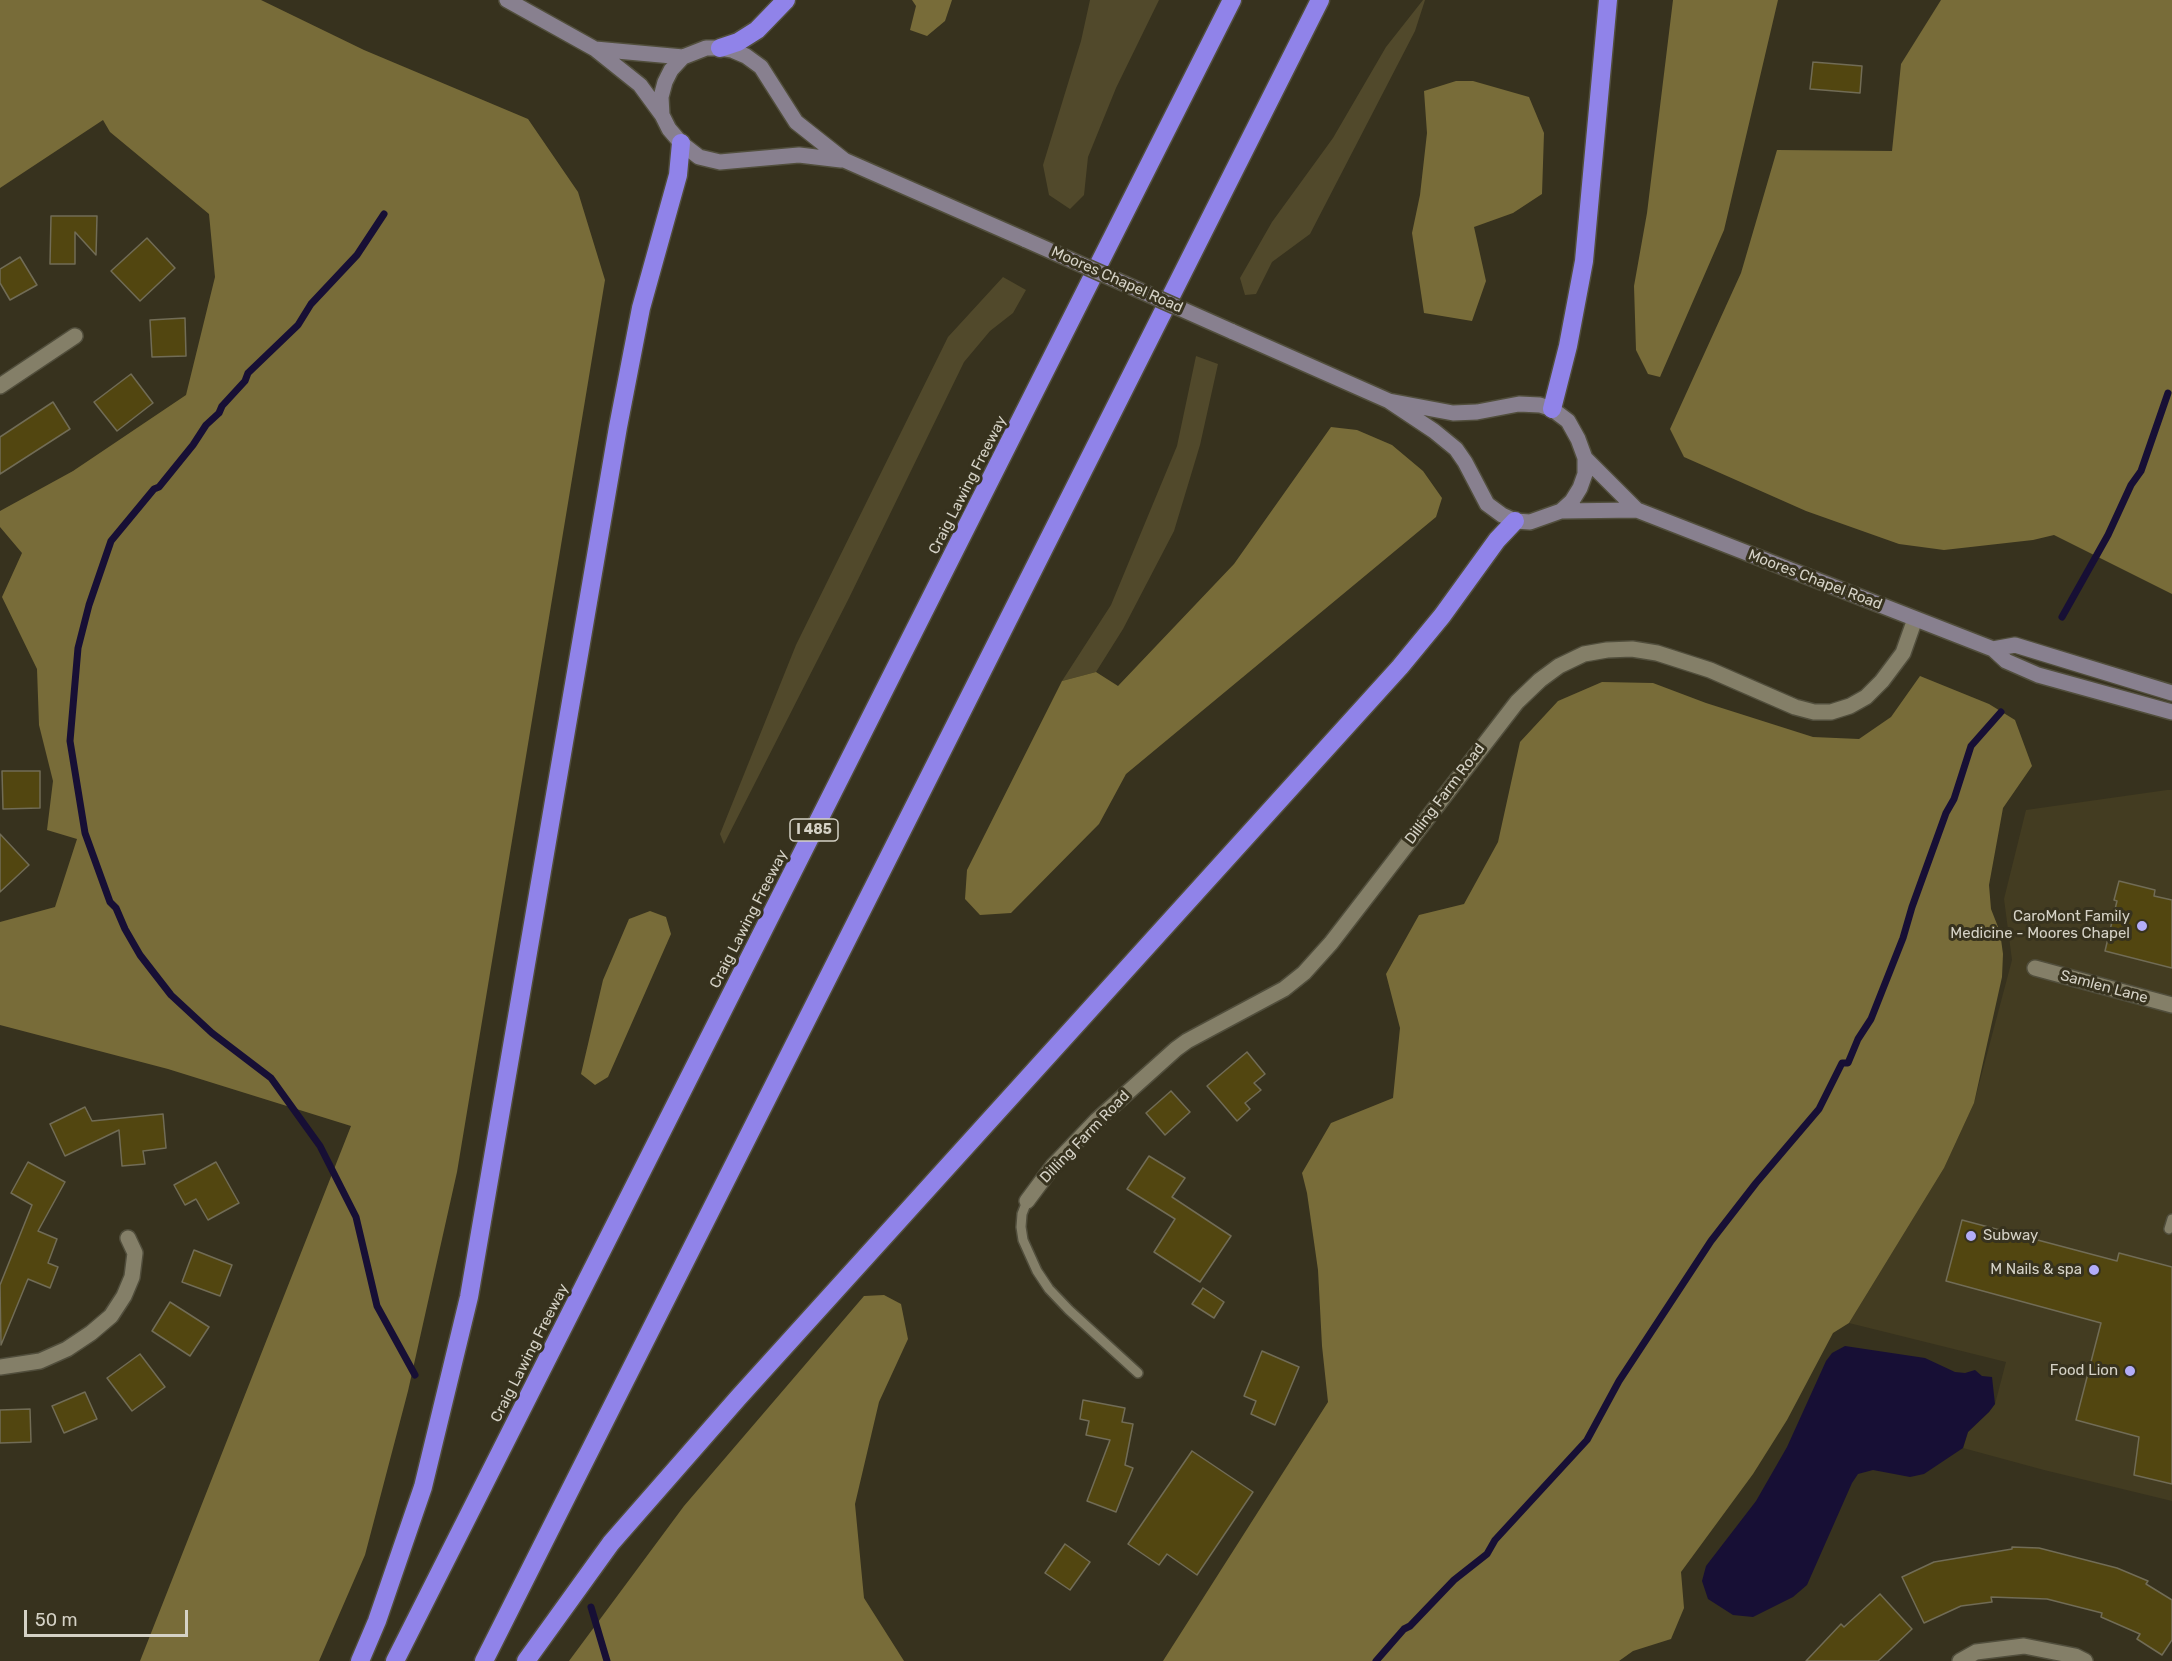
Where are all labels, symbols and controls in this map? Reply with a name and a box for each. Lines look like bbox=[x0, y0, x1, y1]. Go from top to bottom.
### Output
street label: Moores Chapel Road bbox=[1048, 243, 1186, 317]
street label: Craig Lawing Freeway bbox=[925, 413, 1011, 557]
street label: Moores Chapel Road bbox=[1745, 546, 1885, 614]
street label: Dilling Farm Road bbox=[1401, 740, 1489, 848]
road number: I 485 bbox=[790, 819, 838, 841]
street label: Craig Lawing Freeway bbox=[706, 847, 792, 991]
place label: CaroMont Family Medicine - Moores Chapel bbox=[1950, 908, 2130, 943]
marker: CaroMont Family Medicine - Moores Chapel bbox=[2135, 919, 2149, 933]
street label: Samlen Lane bbox=[2058, 967, 2150, 1007]
street label: Dilling Farm Road bbox=[1036, 1087, 1134, 1187]
place label: Subway bbox=[1983, 1227, 2038, 1245]
marker: Subway bbox=[1964, 1229, 1978, 1243]
place label: M Nails & spa bbox=[1990, 1261, 2082, 1279]
marker: M Nails & spa bbox=[2087, 1263, 2101, 1277]
street label: Craig Lawing Freeway bbox=[487, 1281, 573, 1425]
place label: Food Lion bbox=[2050, 1362, 2118, 1380]
marker: Food Lion bbox=[2123, 1364, 2137, 1378]
scale bar bbox=[27, 1598, 190, 1636]
text: 50 m bbox=[35, 1609, 78, 1631]

